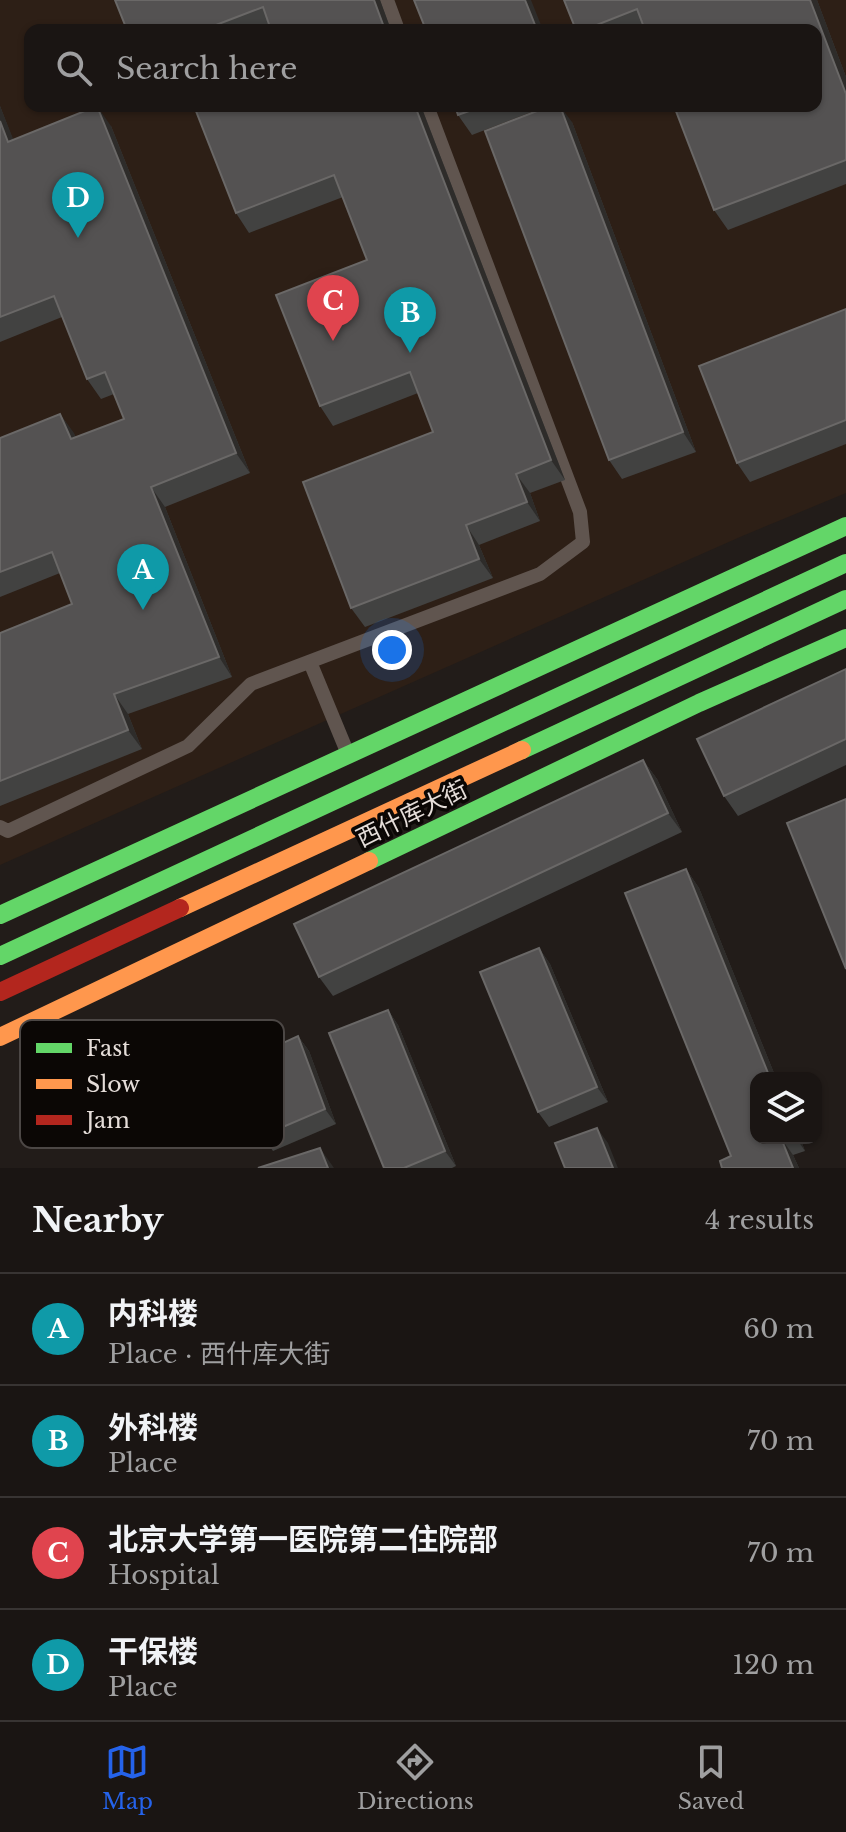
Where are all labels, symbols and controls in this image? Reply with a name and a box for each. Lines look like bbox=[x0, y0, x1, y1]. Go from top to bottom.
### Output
search box bbox=[24, 24, 822, 112]
icon: search bbox=[52, 46, 96, 90]
text: Search here bbox=[116, 50, 297, 87]
pin: D bbox=[52, 172, 104, 238]
pin: C bbox=[307, 275, 359, 341]
pin: B bbox=[384, 287, 436, 353]
pin: A bbox=[117, 544, 169, 610]
your location bbox=[372, 630, 412, 670]
street label: 西什库大街 bbox=[351, 774, 472, 853]
legend bbox=[20, 1020, 284, 1148]
text: Fast bbox=[86, 1035, 131, 1062]
text: Slow bbox=[86, 1071, 140, 1098]
map controls bbox=[750, 1072, 822, 1144]
button: layers bbox=[750, 1072, 822, 1144]
text: Jam bbox=[83, 1107, 130, 1134]
text: Nearby bbox=[32, 1199, 164, 1241]
text: 4 results bbox=[705, 1204, 814, 1236]
text: 内科楼 bbox=[108, 1295, 198, 1332]
text: A bbox=[47, 1313, 69, 1345]
text: 60 m bbox=[743, 1313, 814, 1345]
text: Place · 西什库大街 bbox=[108, 1338, 330, 1370]
text: 外科楼 bbox=[108, 1409, 198, 1446]
text: B bbox=[48, 1425, 68, 1457]
text: 70 m bbox=[747, 1425, 814, 1457]
text: Place bbox=[108, 1447, 178, 1479]
text: 北京大学第一医院第二住院部 bbox=[108, 1521, 498, 1558]
text: C bbox=[47, 1537, 69, 1569]
text: 70 m bbox=[747, 1537, 814, 1569]
text: Hospital bbox=[108, 1559, 219, 1591]
text: 干保楼 bbox=[108, 1633, 198, 1670]
text: D bbox=[46, 1649, 70, 1681]
text: 120 m bbox=[732, 1649, 814, 1681]
text: Place bbox=[108, 1671, 178, 1703]
tab: Map bbox=[102, 1740, 153, 1815]
tab: Directions bbox=[357, 1740, 474, 1815]
tab: Saved bbox=[678, 1740, 744, 1815]

